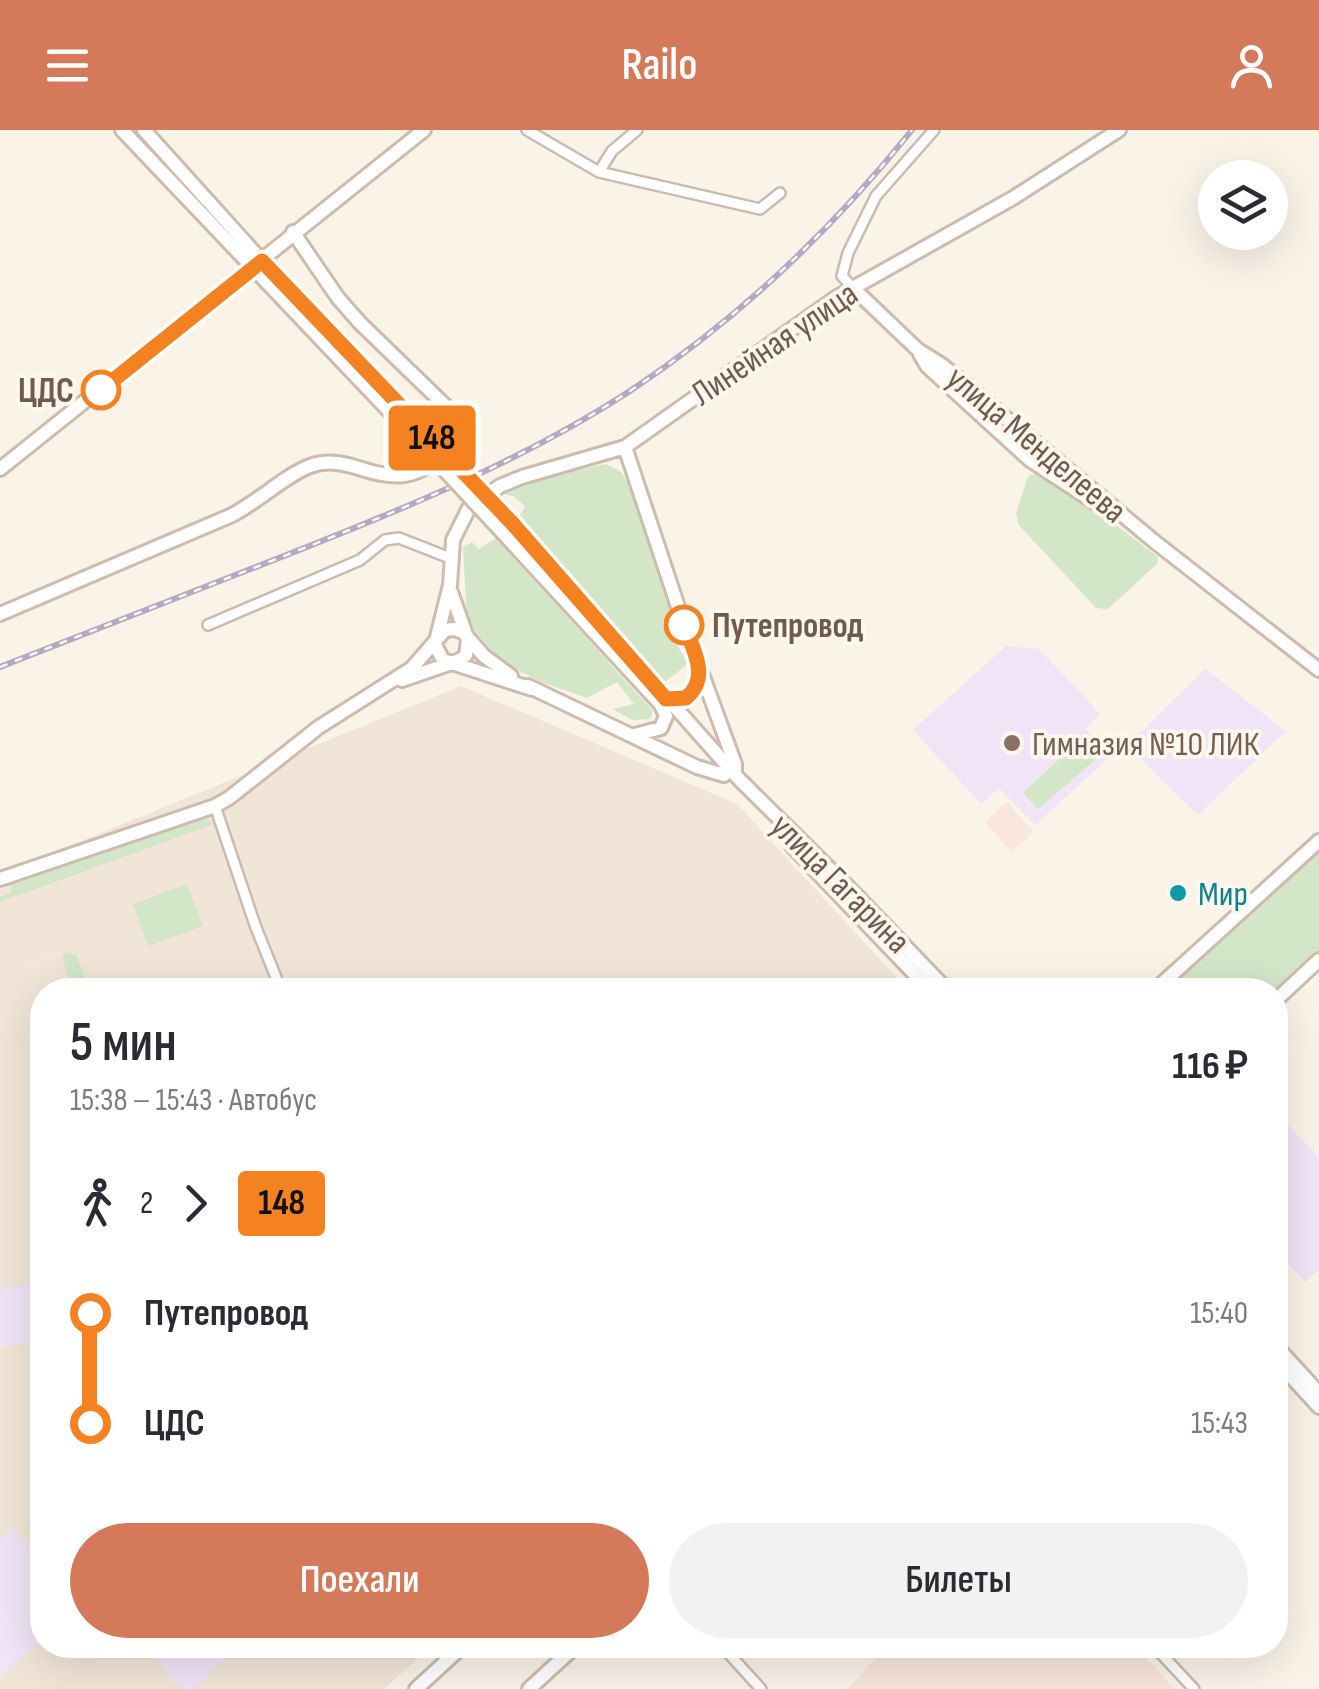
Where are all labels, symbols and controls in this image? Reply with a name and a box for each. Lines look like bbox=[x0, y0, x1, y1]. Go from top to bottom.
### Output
icon: menu bbox=[40, 38, 95, 93]
text: Railo bbox=[622, 38, 697, 93]
icon: person bbox=[1224, 38, 1279, 93]
map controls bbox=[1198, 160, 1288, 250]
button: layers bbox=[1198, 160, 1288, 250]
street label: Линейная улица bbox=[683, 273, 866, 416]
street label: улица Менделеева bbox=[937, 357, 1135, 533]
place label: ЦДС bbox=[18, 370, 74, 413]
marker: ЦДС bbox=[82, 371, 120, 409]
line badge: 148 bbox=[374, 406, 490, 470]
text: 148 bbox=[409, 417, 455, 460]
place label: Путепровод bbox=[712, 605, 863, 648]
marker: Путепровод bbox=[665, 606, 703, 644]
place label: Гимназия №10 ЛИК bbox=[1032, 723, 1259, 766]
marker: Гимназия №10 ЛИК bbox=[1001, 732, 1023, 754]
street label: улица Гагарина bbox=[761, 805, 919, 963]
place label: Мир bbox=[1198, 873, 1248, 916]
marker: Мир bbox=[1167, 882, 1189, 904]
text: 5 мин bbox=[70, 1010, 177, 1077]
text: 116 ₽ bbox=[1172, 1044, 1248, 1089]
text: 15:38 – 15:43 · Автобус bbox=[70, 1081, 317, 1120]
icon: walk bbox=[70, 1176, 125, 1231]
icon: forward bbox=[168, 1176, 223, 1231]
text: 148 bbox=[258, 1182, 305, 1225]
text: 2 bbox=[140, 1184, 153, 1223]
text: Путепровод bbox=[144, 1291, 308, 1336]
text: 15:40 bbox=[1190, 1294, 1248, 1333]
text: ЦДС bbox=[144, 1401, 205, 1446]
text: 15:43 bbox=[1191, 1404, 1248, 1443]
button: Поехали bbox=[70, 1523, 649, 1638]
button: Билеты bbox=[669, 1523, 1248, 1638]

